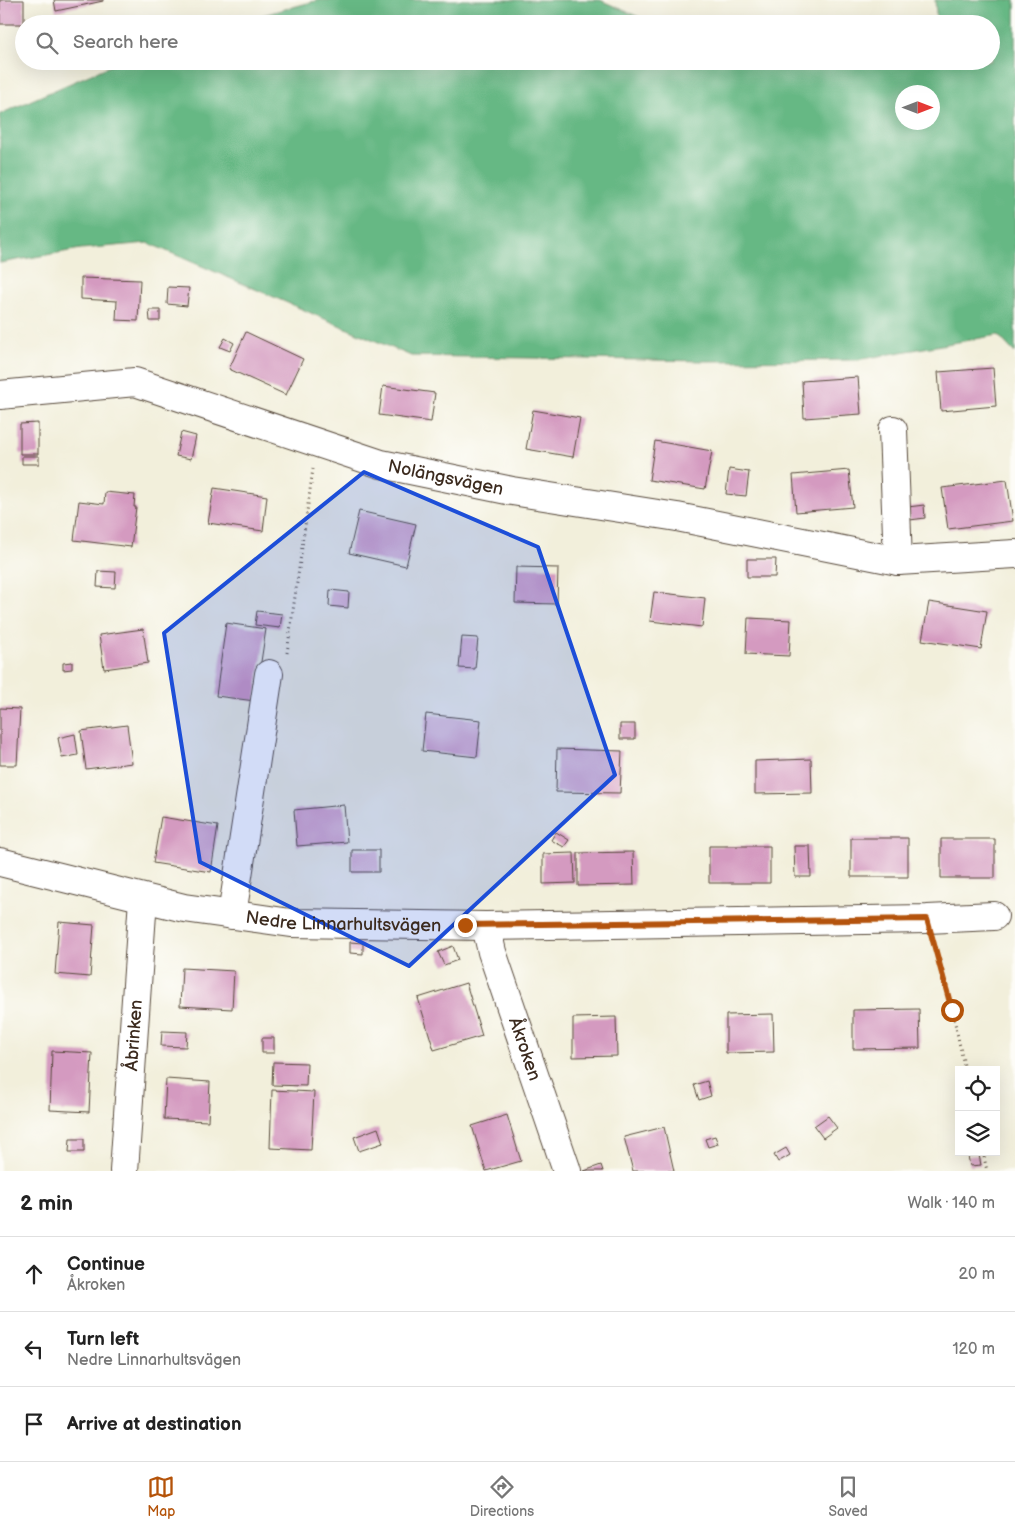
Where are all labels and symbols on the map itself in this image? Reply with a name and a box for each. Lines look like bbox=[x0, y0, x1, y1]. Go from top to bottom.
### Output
north arrow bbox=[895, 85, 940, 130]
street label: Nolängsvägen bbox=[386, 455, 505, 499]
street label: Nedre Linnarhultsvägen bbox=[244, 906, 441, 936]
route end bbox=[454, 914, 477, 937]
street label: Åbrinken bbox=[120, 999, 146, 1072]
route start bbox=[941, 999, 964, 1022]
street label: Åkroken bbox=[505, 1014, 546, 1083]

